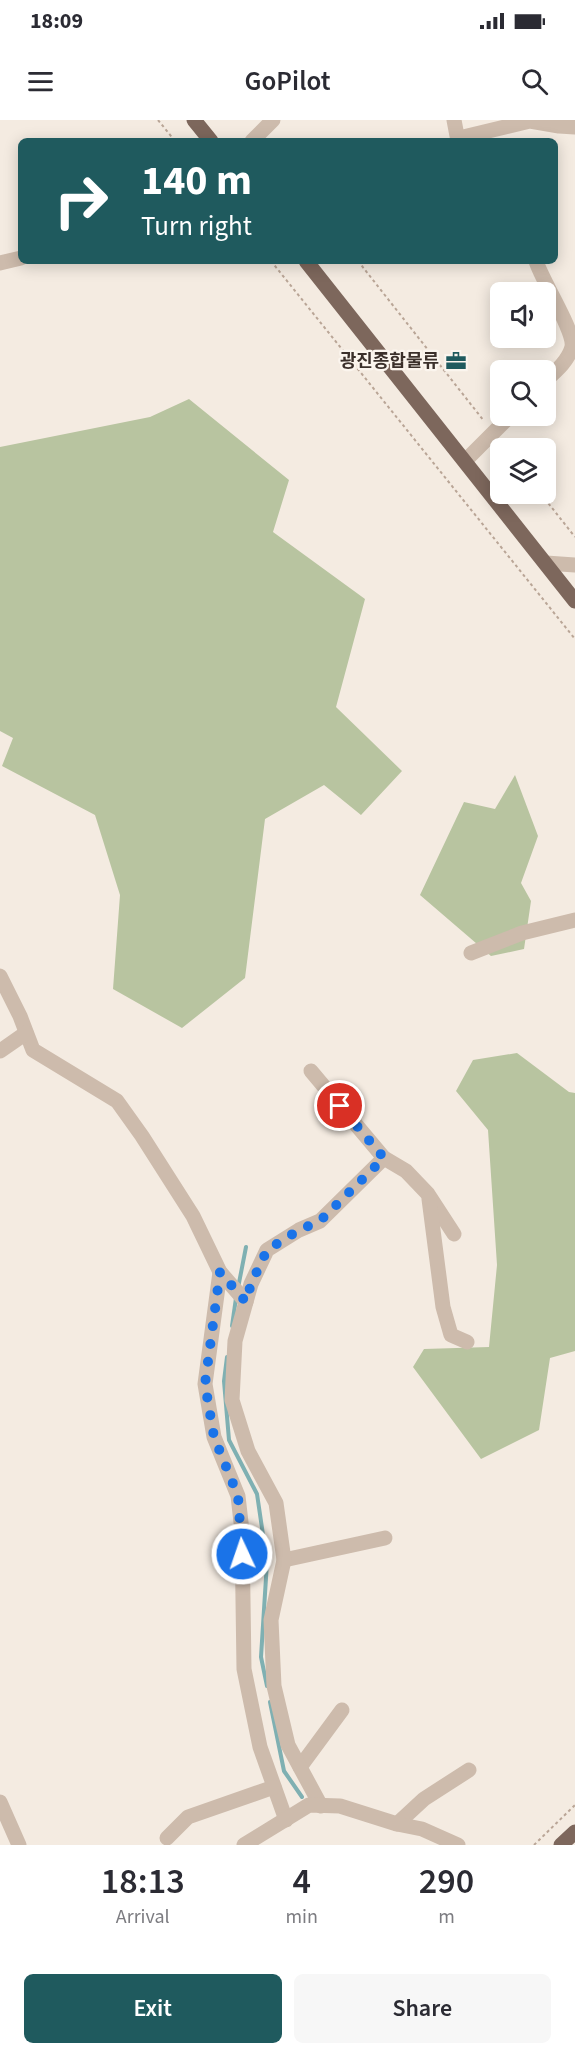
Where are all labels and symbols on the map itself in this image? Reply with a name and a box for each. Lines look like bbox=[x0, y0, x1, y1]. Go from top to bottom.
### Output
place label: 광진종합물류 bbox=[340, 349, 439, 374]
office icon: 광진종합물류 bbox=[444, 349, 468, 373]
pin bbox=[314, 1080, 365, 1131]
position arrow bbox=[210, 1522, 274, 1586]

